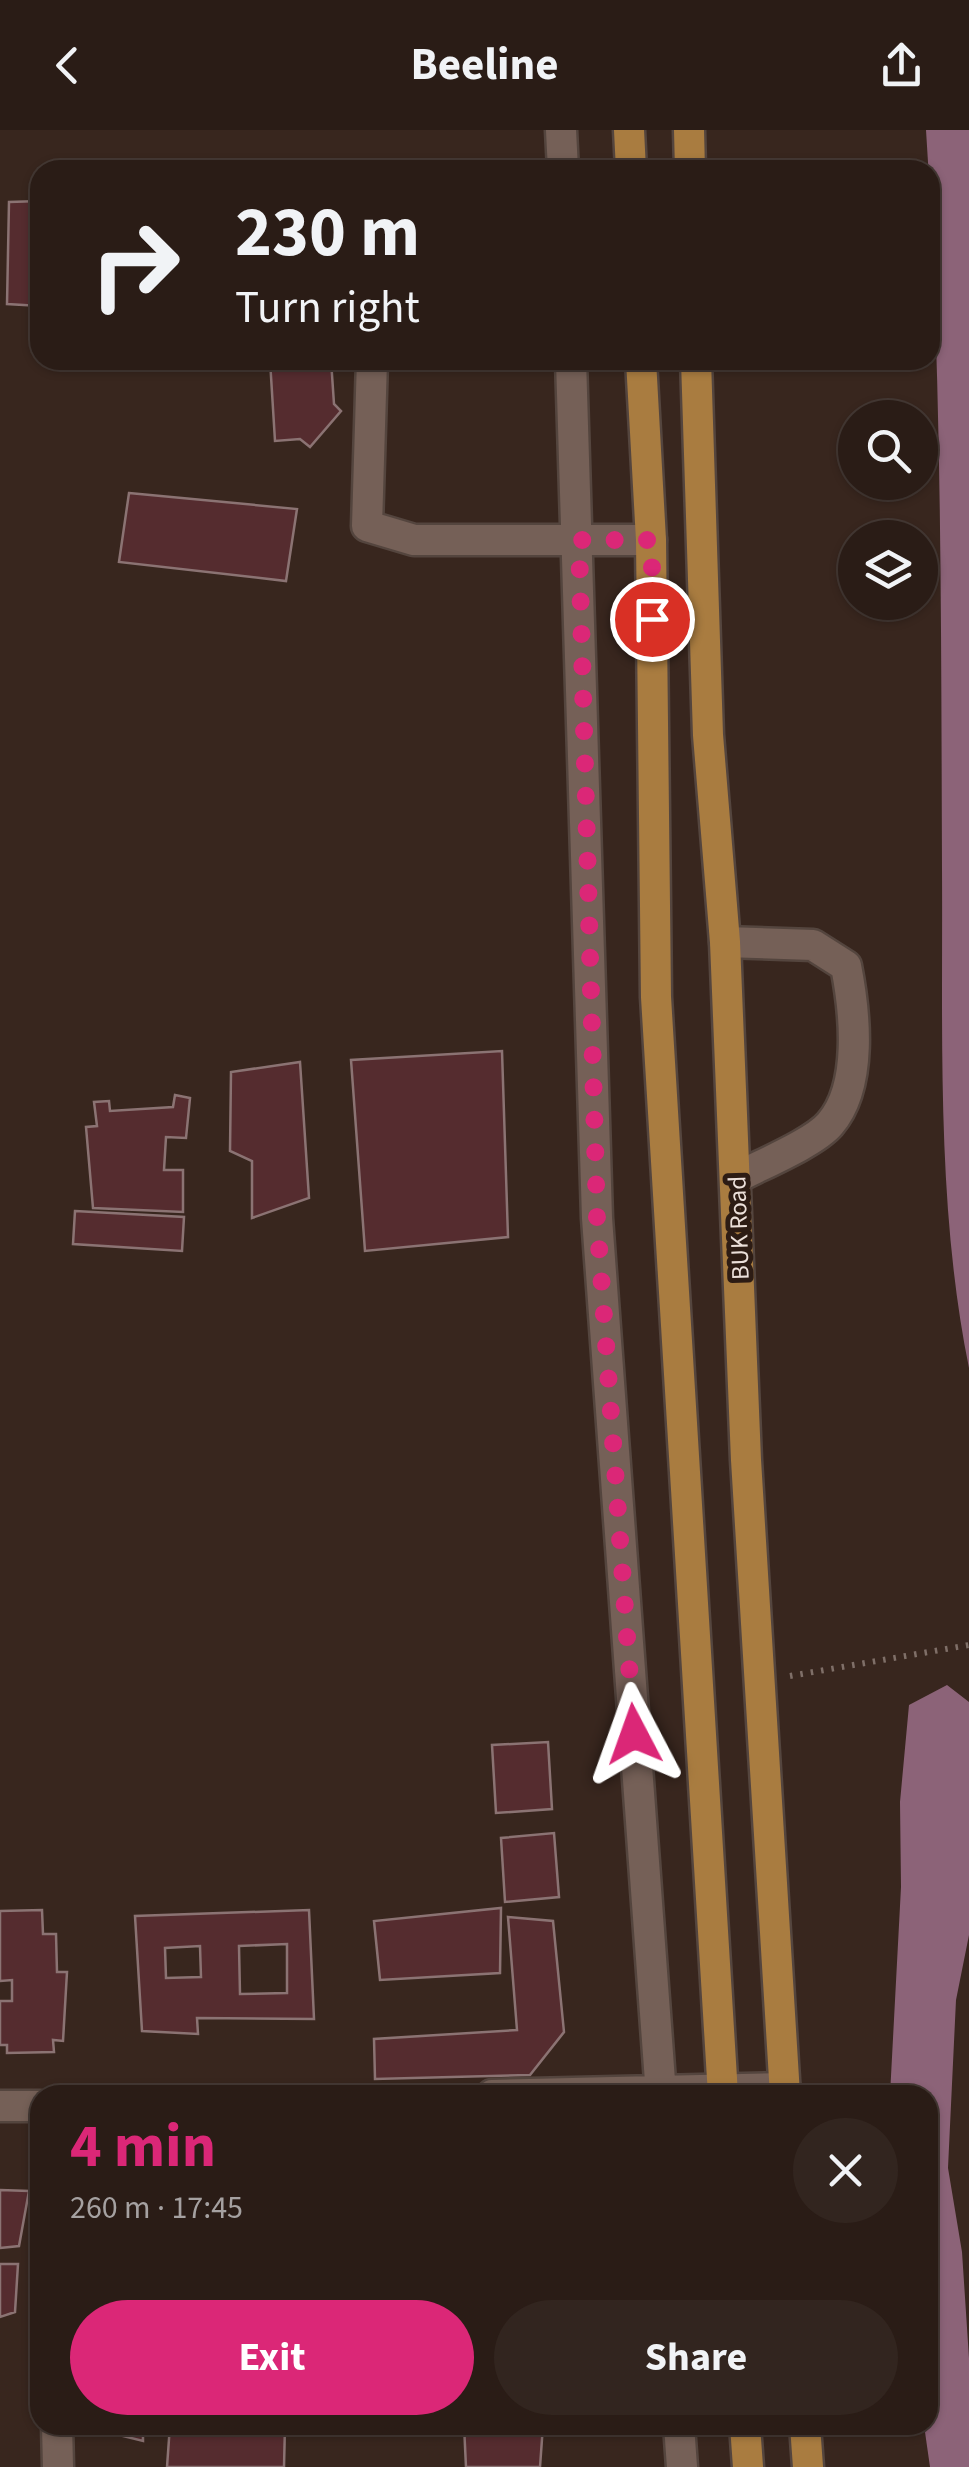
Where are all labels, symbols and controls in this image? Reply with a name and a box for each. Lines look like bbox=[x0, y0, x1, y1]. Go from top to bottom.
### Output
text: Beeline bbox=[410, 33, 559, 97]
icon: back bbox=[40, 38, 95, 93]
icon: share bbox=[874, 38, 929, 93]
text: 230 m bbox=[235, 183, 420, 283]
icon: right bbox=[70, 200, 200, 330]
text: Turn right bbox=[235, 276, 420, 340]
map controls bbox=[838, 400, 938, 620]
button: search bbox=[838, 400, 938, 500]
button: layers bbox=[838, 520, 938, 620]
pin bbox=[610, 577, 695, 662]
icon: arrive bbox=[625, 592, 680, 647]
street label: BUK Road bbox=[719, 1175, 759, 1281]
position arrow bbox=[582, 1682, 686, 1786]
text: 4 min bbox=[70, 2105, 216, 2190]
button: close bbox=[793, 2118, 898, 2223]
text: 260 m · 17:45 bbox=[70, 2185, 243, 2231]
button: Exit bbox=[70, 2300, 474, 2415]
button: Share bbox=[494, 2300, 898, 2415]

